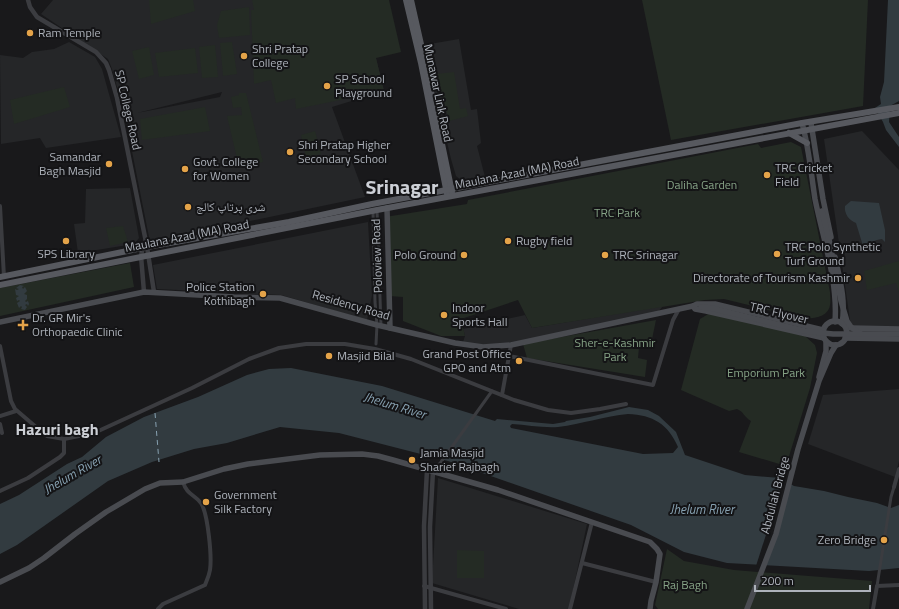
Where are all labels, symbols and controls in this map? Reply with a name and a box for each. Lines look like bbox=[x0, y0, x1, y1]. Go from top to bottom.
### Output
place label: Ram Temple bbox=[38, 23, 101, 42]
marker: Ram Temple bbox=[25, 28, 35, 38]
place label: Shri Pratap College bbox=[252, 39, 308, 72]
street label: Munawar Link Road bbox=[419, 42, 458, 144]
marker: Shri Pratap College bbox=[239, 51, 249, 61]
street label: SP College Road bbox=[110, 68, 147, 152]
place label: SP School Playground bbox=[335, 69, 392, 102]
marker: SP School Playground bbox=[322, 81, 332, 91]
place label: Shri Pratap Higher Secondary School bbox=[298, 135, 390, 168]
place label: Samandar Bagh Masjid bbox=[39, 147, 101, 180]
marker: Shri Pratap Higher Secondary School bbox=[285, 147, 295, 157]
street label: Maulana Azad (MA) Road bbox=[453, 151, 581, 194]
place label: Govt. College for Women bbox=[193, 152, 258, 185]
place label: TRC Cricket Field bbox=[775, 158, 833, 191]
marker: Samandar Bagh Masjid bbox=[104, 159, 114, 169]
marker: Govt. College for Women bbox=[180, 164, 190, 174]
marker: TRC Cricket Field bbox=[762, 170, 772, 180]
district label: Srinagar bbox=[365, 171, 439, 202]
park label: Daliha Garden bbox=[667, 175, 737, 194]
place label: شری پرتاپ کالج bbox=[196, 197, 265, 216]
marker: شری پرتاپ کالج bbox=[183, 202, 193, 212]
park label: TRC Park bbox=[594, 203, 640, 222]
street label: Maulana Azad (MA) Road bbox=[123, 214, 251, 257]
street label: Poloview Road bbox=[366, 218, 387, 294]
place label: Rugby field bbox=[516, 231, 572, 250]
marker: SPS Library bbox=[61, 236, 71, 246]
marker: Rugby field bbox=[503, 236, 513, 246]
place label: TRC Polo Synthetic Turf Ground bbox=[785, 237, 880, 270]
place label: SPS Library bbox=[37, 244, 95, 263]
place label: Polo Ground bbox=[394, 245, 456, 264]
place label: TRC Srinagar bbox=[613, 245, 678, 264]
marker: TRC Polo Synthetic Turf Ground bbox=[772, 249, 782, 259]
marker: Polo Ground bbox=[459, 250, 469, 260]
marker: TRC Srinagar bbox=[600, 250, 610, 260]
place label: Directorate of Tourism Kashmir bbox=[693, 268, 850, 287]
marker: Directorate of Tourism Kashmir bbox=[853, 273, 863, 283]
place label: Police Station Kothibagh bbox=[186, 277, 255, 310]
street label: Residency Road bbox=[310, 284, 392, 325]
marker: Police Station Kothibagh bbox=[258, 289, 268, 299]
street label: TRC Flyover bbox=[748, 297, 810, 328]
place label: Indoor Sports Hall bbox=[452, 298, 507, 331]
place label: Dr. GR Mir's Orthopaedic Clinic bbox=[32, 308, 123, 341]
marker: Indoor Sports Hall bbox=[439, 310, 449, 320]
marker: Dr. GR Mir's Orthopaedic Clinic bbox=[17, 319, 29, 331]
park label: Sher-e-Kashmir Park bbox=[575, 333, 655, 366]
place label: Grand Post Office GPO and Atm bbox=[422, 344, 511, 377]
place label: Masjid Bilal bbox=[337, 346, 395, 365]
marker: Masjid Bilal bbox=[324, 351, 334, 361]
marker: Grand Post Office GPO and Atm bbox=[514, 356, 524, 366]
park label: Emporium Park bbox=[727, 363, 805, 382]
water label: Jhelum River bbox=[361, 386, 430, 424]
district label: Hazuri bagh bbox=[16, 417, 99, 441]
place label: Jamia Masjid Sharief Rajbagh bbox=[420, 443, 499, 476]
water label: Jhelum River bbox=[39, 448, 106, 499]
street label: Abdullah Bridge bbox=[755, 454, 794, 536]
marker: Jamia Masjid Sharief Rajbagh bbox=[407, 455, 417, 465]
place label: Government Silk Factory bbox=[214, 485, 277, 518]
marker: Government Silk Factory bbox=[201, 497, 211, 507]
water label: Jhelum River bbox=[670, 499, 736, 519]
place label: Zero Bridge bbox=[818, 530, 876, 549]
marker: Zero Bridge bbox=[879, 535, 889, 545]
scale bar bbox=[755, 567, 870, 593]
text: 200 m bbox=[761, 571, 794, 590]
park label: Raj Bagh bbox=[663, 575, 707, 594]

